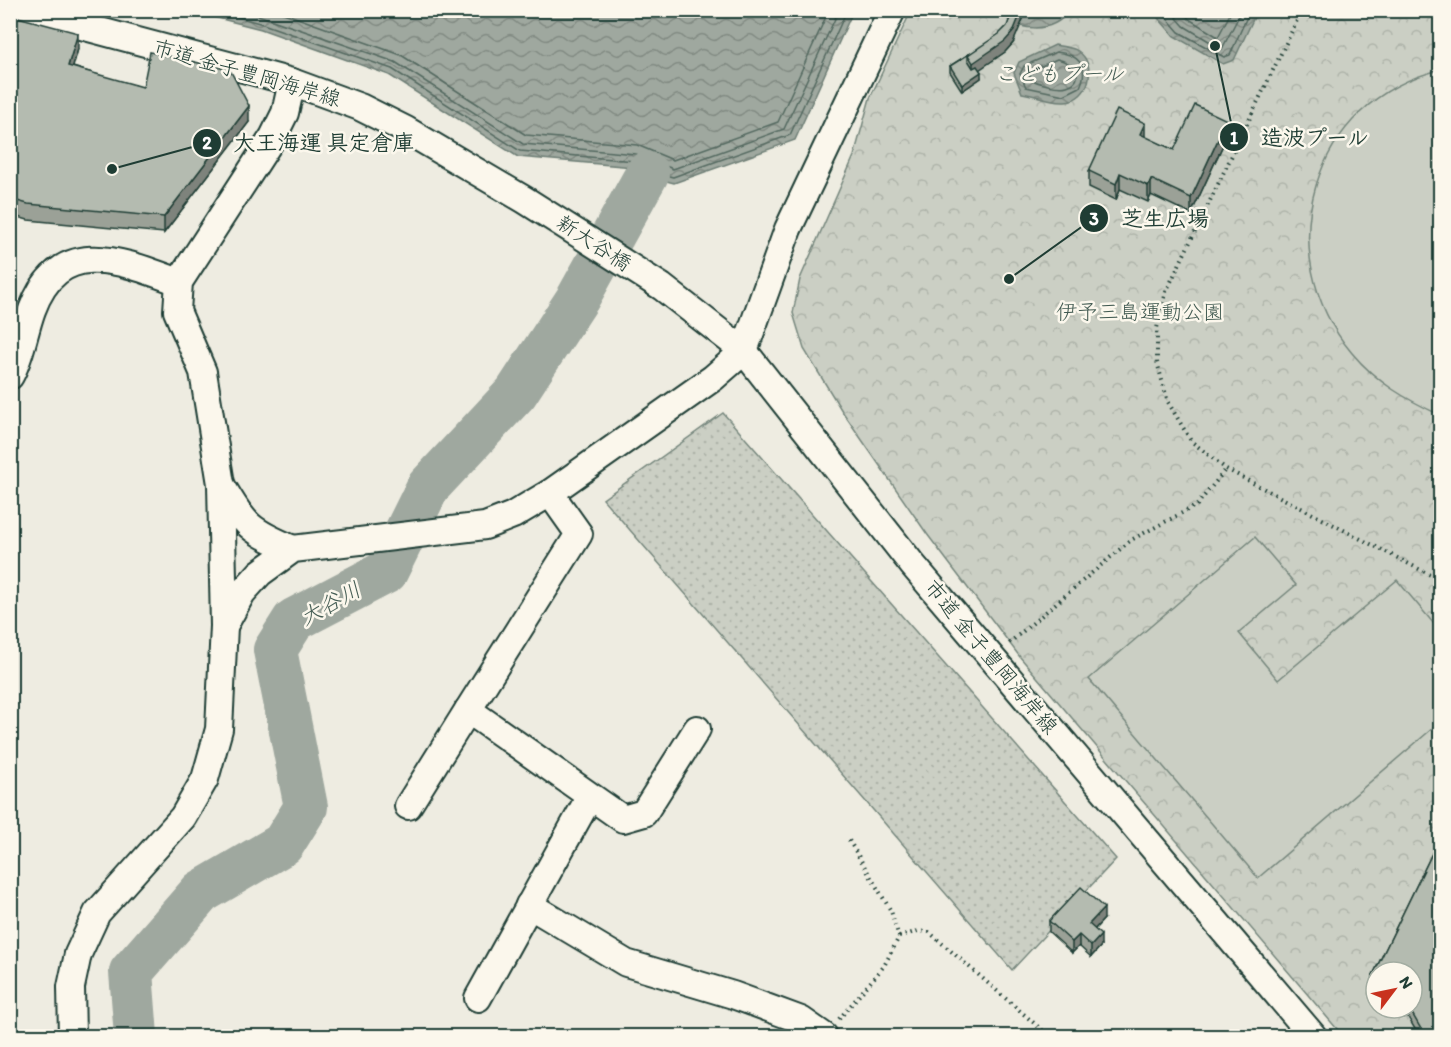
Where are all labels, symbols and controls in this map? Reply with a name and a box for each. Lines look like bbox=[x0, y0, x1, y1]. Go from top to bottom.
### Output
street label: 市道 金子豊岡海岸線 bbox=[151, 34, 344, 111]
water label: こどもプール bbox=[994, 60, 1125, 87]
callout: 造波プール bbox=[1219, 117, 1382, 157]
callout: 大王海運 具定倉庫 bbox=[192, 123, 427, 163]
text: 造波プール bbox=[1261, 124, 1369, 151]
text: 1 bbox=[1230, 127, 1239, 149]
text: 大王海運 具定倉庫 bbox=[234, 129, 414, 156]
text: 2 bbox=[202, 132, 212, 154]
callout: 芝生広場 bbox=[1079, 198, 1221, 238]
text: 芝生広場 bbox=[1121, 205, 1209, 232]
text: 3 bbox=[1089, 208, 1099, 230]
street label: 新大谷橋 bbox=[552, 209, 636, 276]
park label: 伊予三島運動公園 bbox=[1056, 299, 1224, 324]
street label: 市道 金子豊岡海岸線 bbox=[920, 574, 1063, 739]
water label: 大谷川 bbox=[295, 576, 366, 631]
north arrow bbox=[1364, 960, 1424, 1020]
text: N bbox=[1395, 973, 1417, 992]

